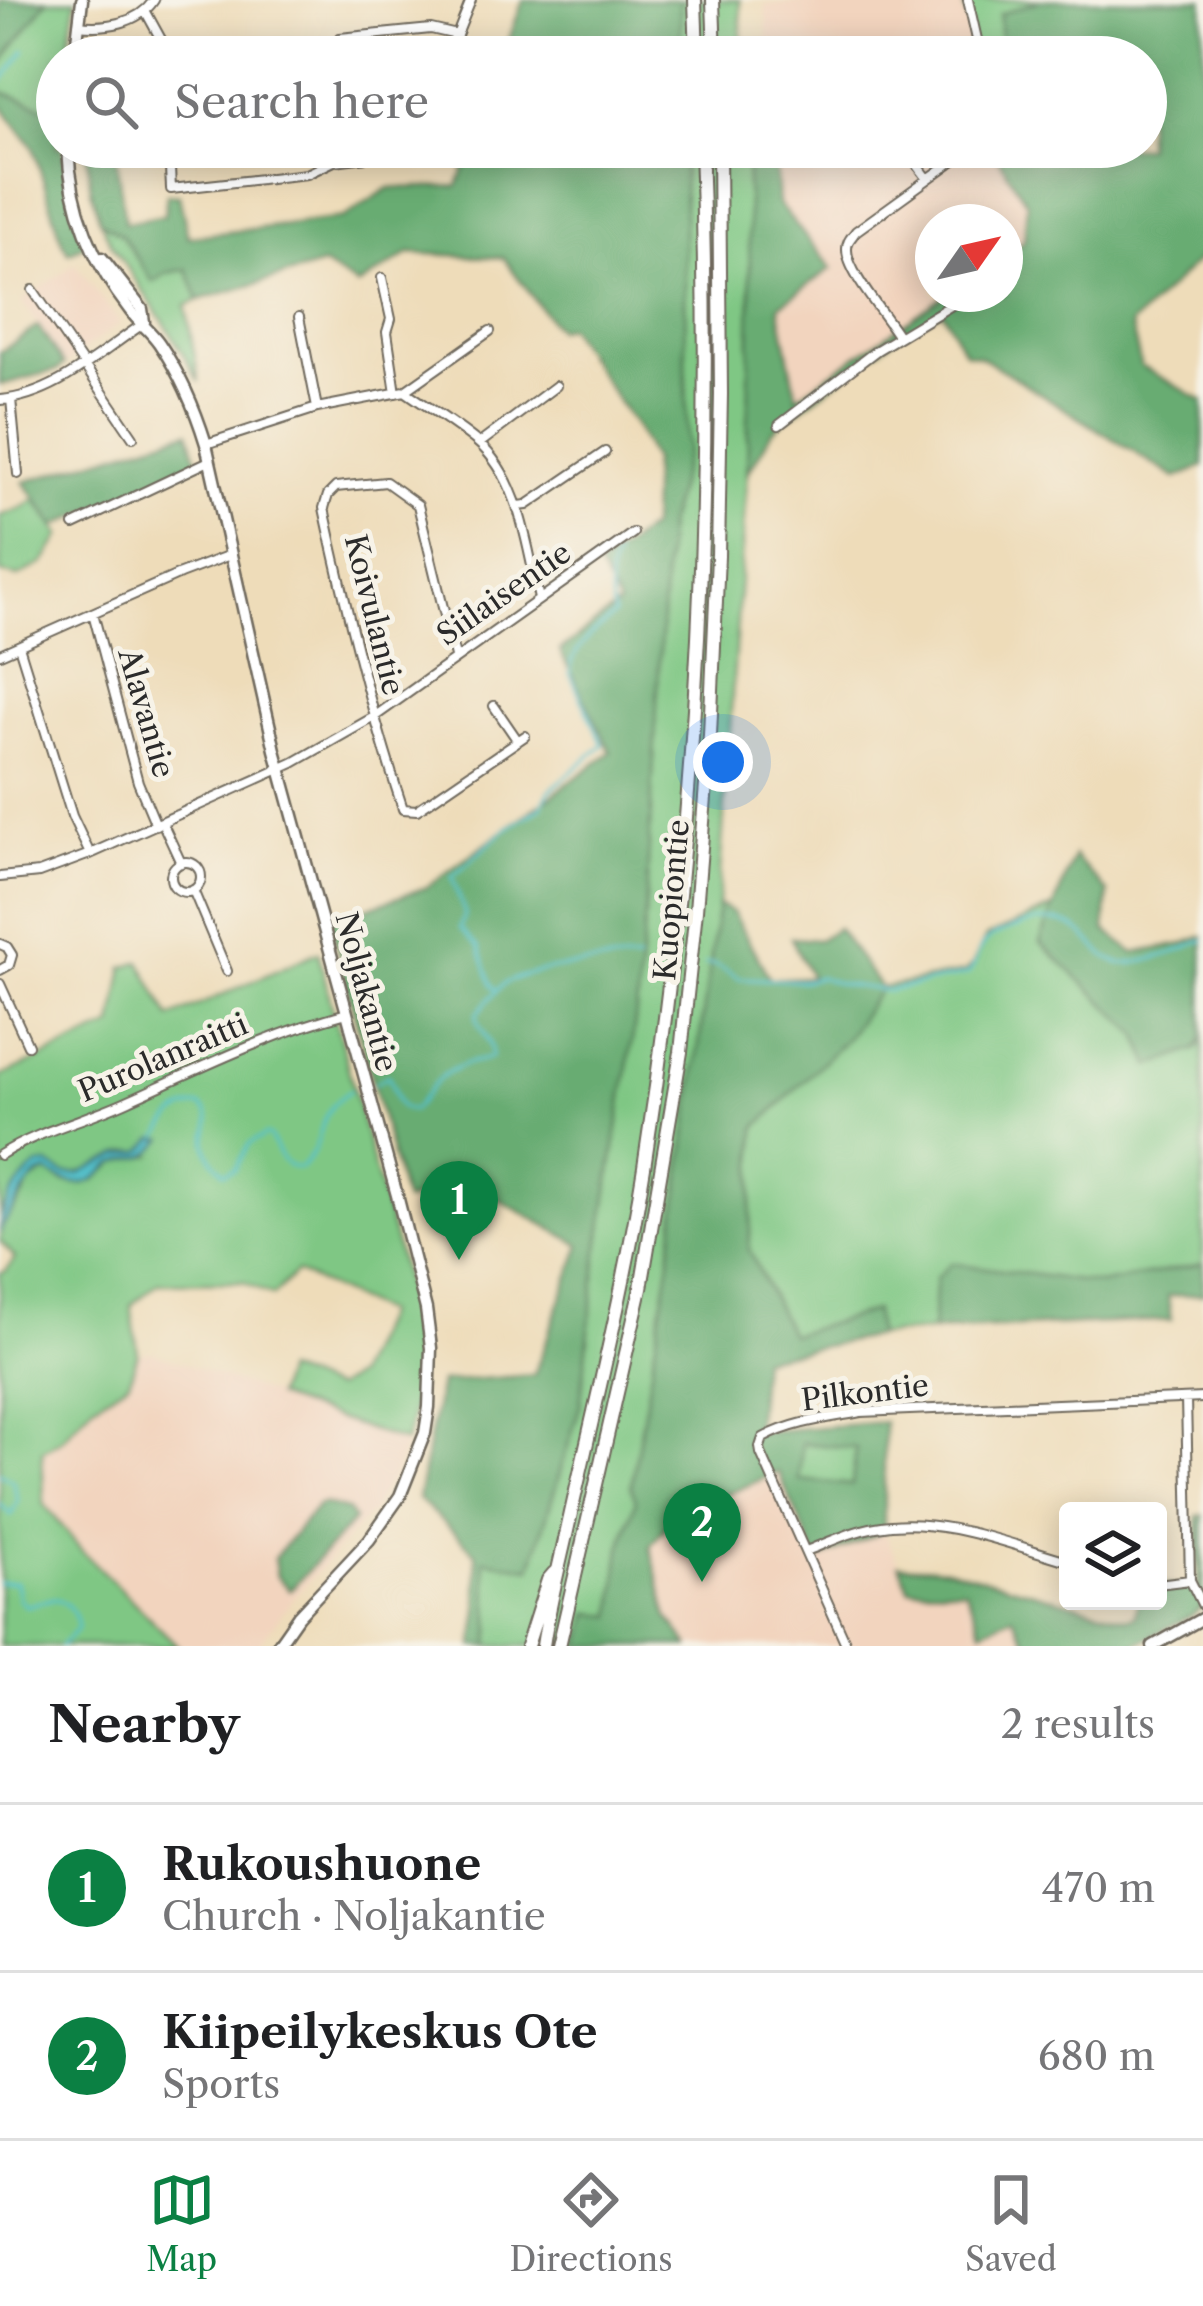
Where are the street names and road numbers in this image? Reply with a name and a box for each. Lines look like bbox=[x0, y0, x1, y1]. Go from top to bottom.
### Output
street label: Koivulantie bbox=[337, 531, 412, 699]
street label: Siilaisentie bbox=[429, 534, 578, 653]
street label: Alavantie bbox=[110, 643, 183, 782]
street label: Kuopiontie bbox=[646, 818, 697, 982]
street label: Noljakantie bbox=[327, 908, 406, 1076]
street label: Purolanraitti bbox=[73, 1005, 253, 1110]
street label: Pilkontie bbox=[799, 1366, 931, 1419]

